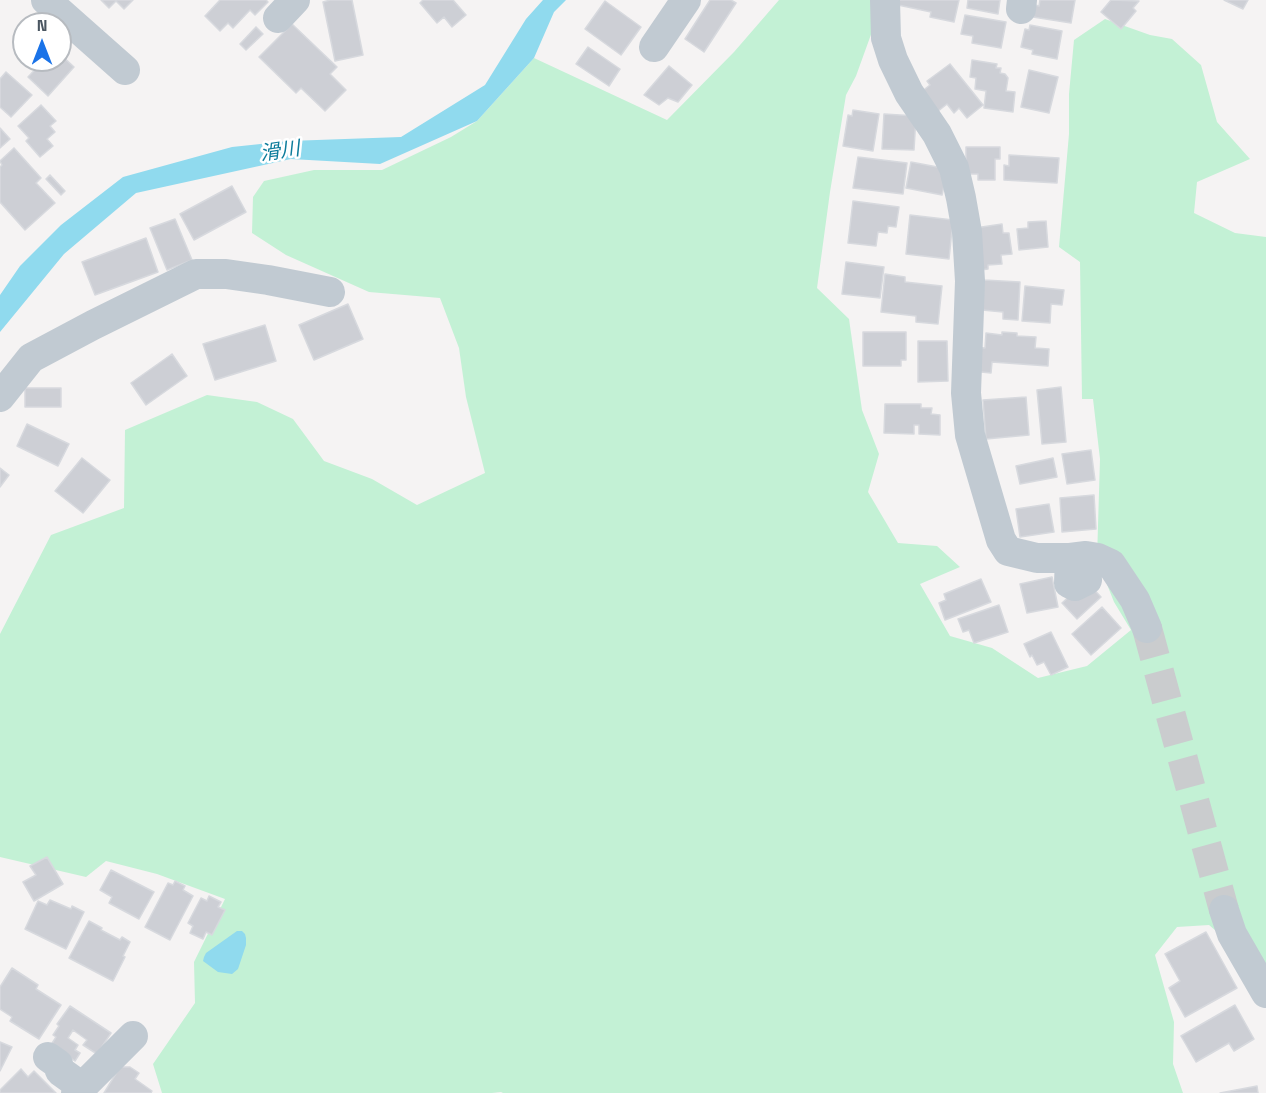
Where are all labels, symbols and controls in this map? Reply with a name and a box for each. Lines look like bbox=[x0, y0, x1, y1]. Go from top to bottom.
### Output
north arrow bbox=[12, 12, 72, 72]
text: N bbox=[37, 15, 47, 36]
water label: 滑川 bbox=[259, 137, 301, 167]

